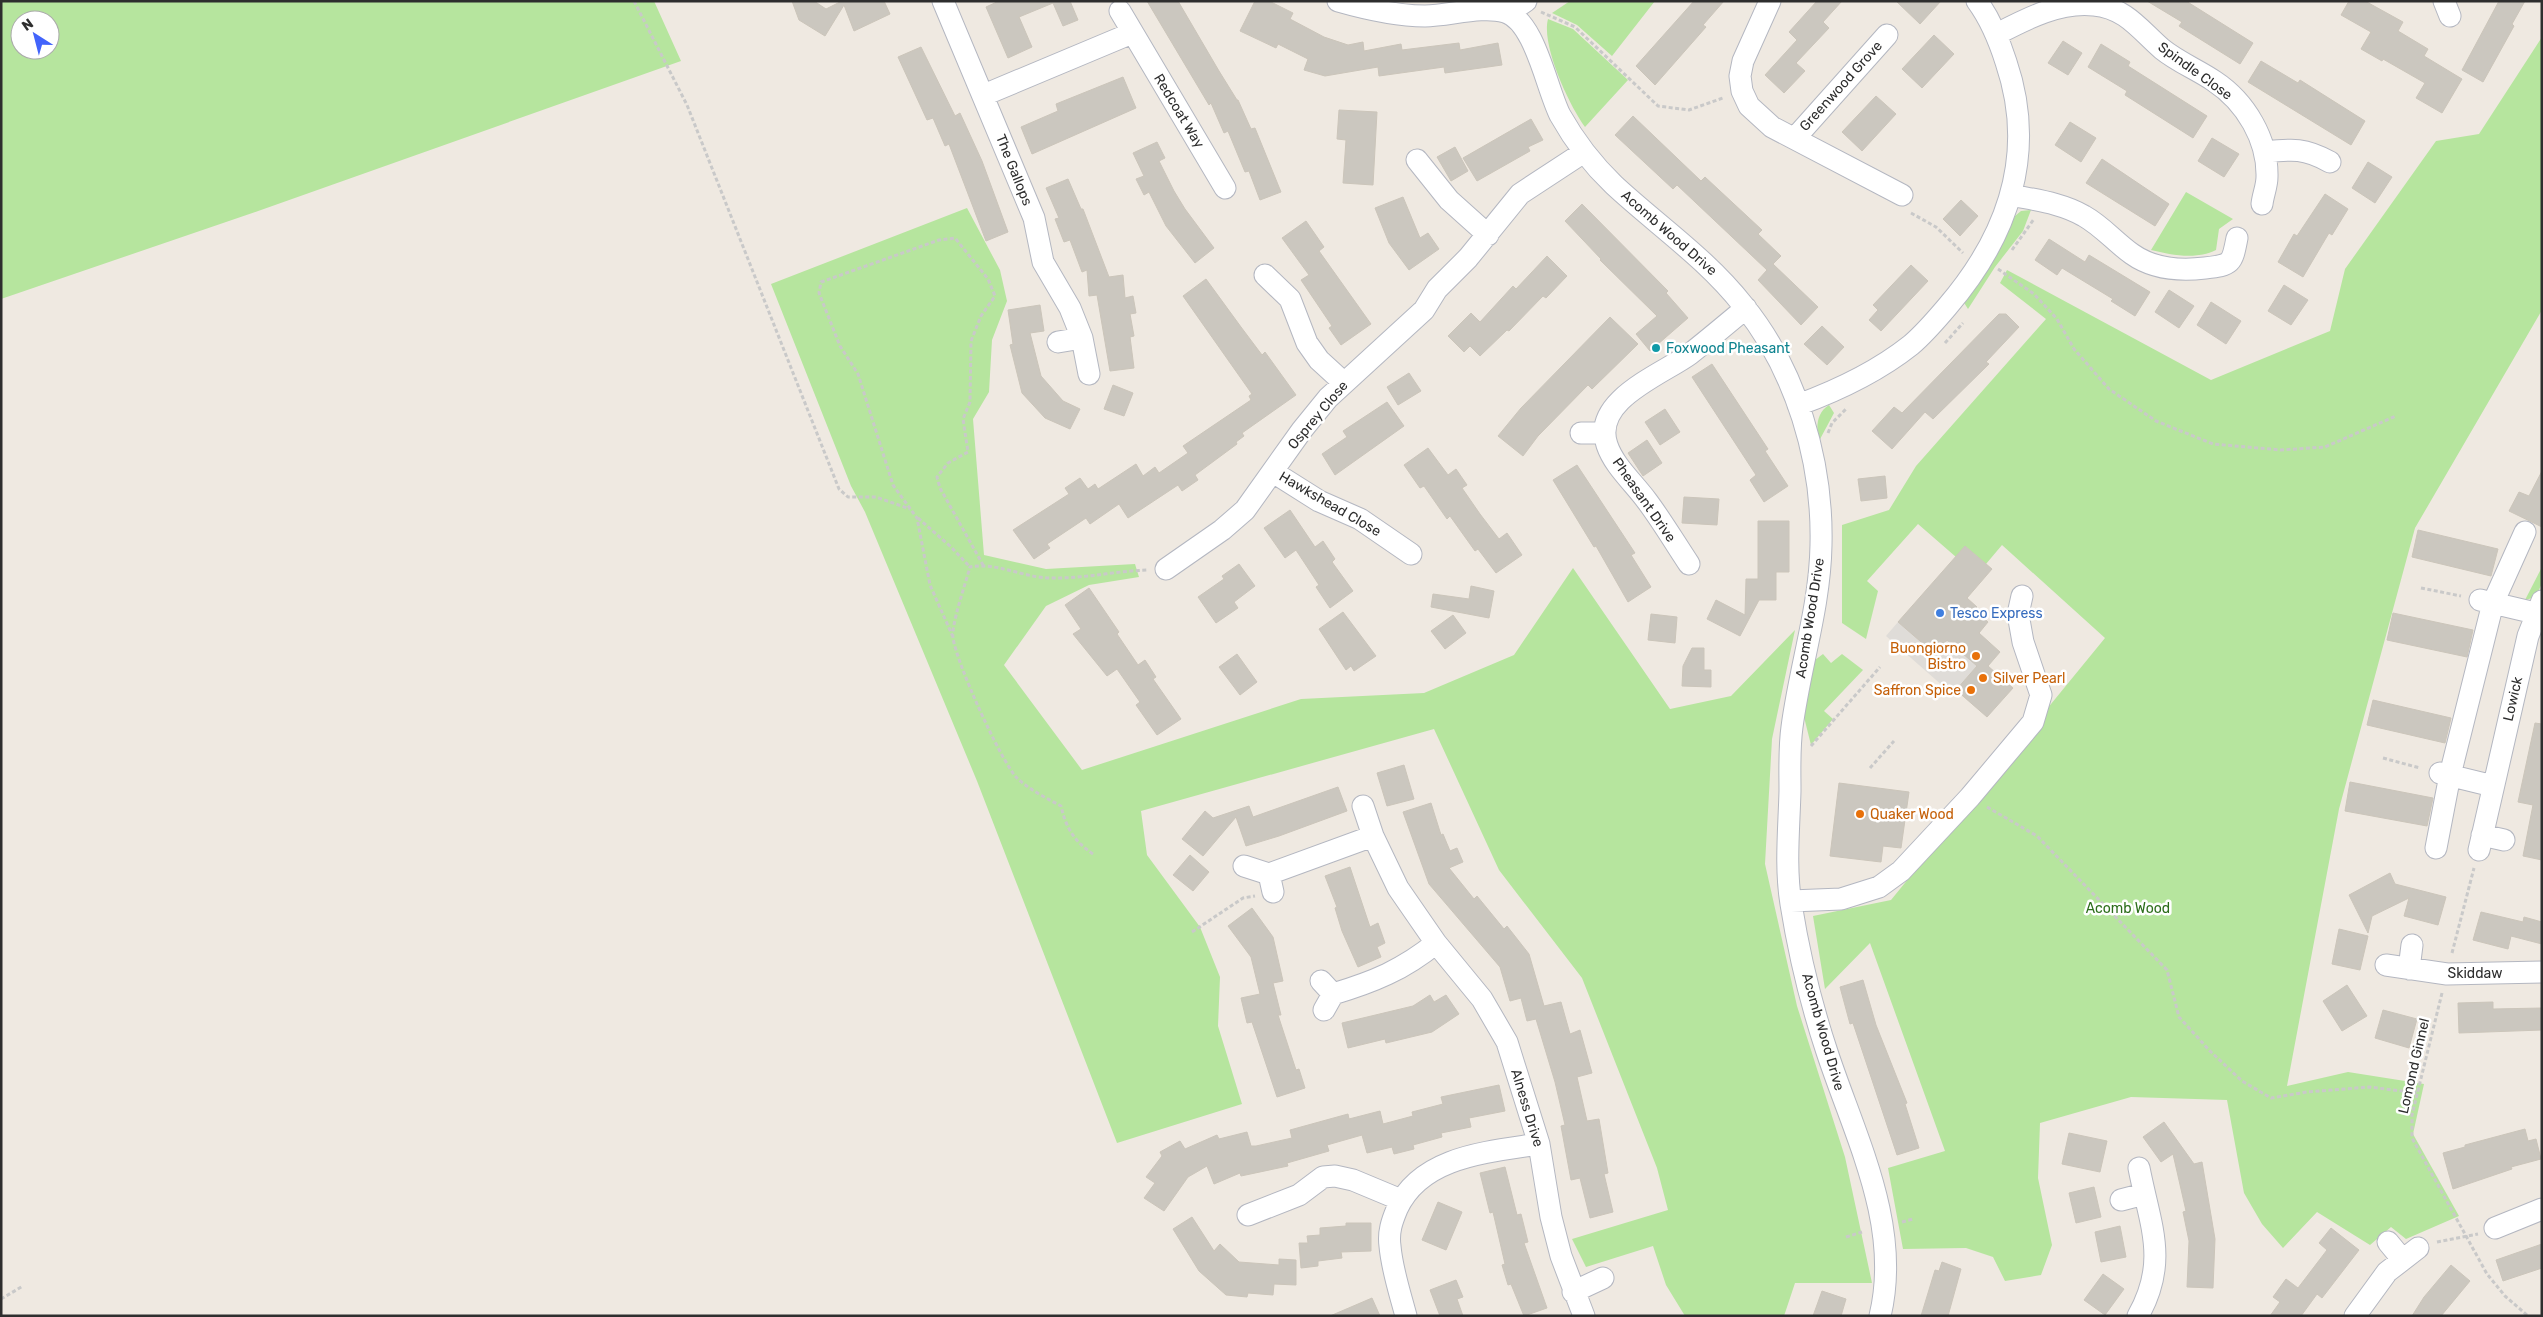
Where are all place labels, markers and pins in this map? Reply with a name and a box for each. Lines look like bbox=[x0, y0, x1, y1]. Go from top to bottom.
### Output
place label: Foxwood Pheasant bbox=[1666, 340, 1791, 357]
marker: Foxwood Pheasant bbox=[1650, 342, 1662, 354]
place label: Tesco Express bbox=[1950, 605, 2043, 622]
marker: Tesco Express bbox=[1934, 607, 1946, 619]
place label: Buongiorno Bistro bbox=[1890, 640, 1966, 673]
marker: Buongiorno Bistro bbox=[1970, 650, 1982, 662]
place label: Silver Pearl bbox=[1993, 670, 2065, 687]
marker: Silver Pearl bbox=[1977, 672, 1989, 684]
place label: Saffron Spice bbox=[1874, 682, 1961, 699]
marker: Saffron Spice bbox=[1965, 684, 1977, 696]
place label: Quaker Wood bbox=[1870, 806, 1954, 823]
marker: Quaker Wood bbox=[1854, 808, 1866, 820]

